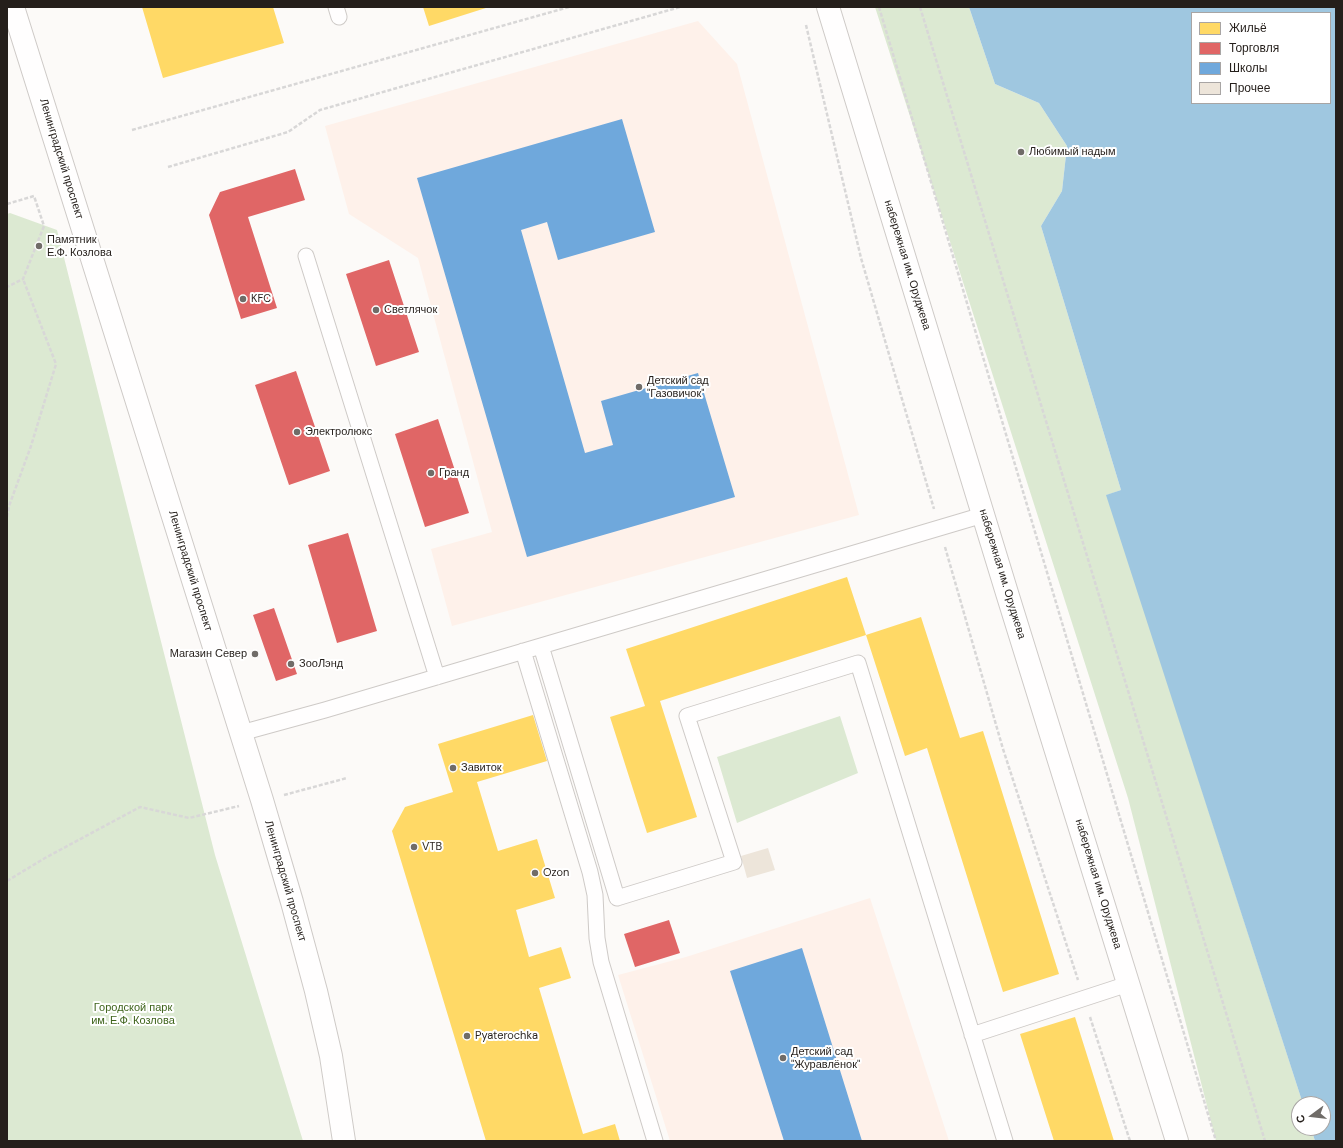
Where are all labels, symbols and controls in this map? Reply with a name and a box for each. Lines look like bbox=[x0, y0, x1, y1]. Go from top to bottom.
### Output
legend bbox=[1191, 12, 1331, 104]
text: Жильё bbox=[1229, 20, 1267, 36]
text: Торговля bbox=[1229, 40, 1279, 56]
text: Школы bbox=[1229, 60, 1267, 76]
text: Прочее bbox=[1229, 80, 1270, 96]
street label: Ленинградский проспект bbox=[36, 97, 86, 221]
place label: Любимый надым bbox=[1029, 145, 1116, 159]
marker: Любимый надым bbox=[1016, 147, 1026, 157]
street label: набережная им. Оруджева bbox=[881, 198, 933, 332]
place label: Памятник Е.Ф. Козлова bbox=[47, 233, 112, 259]
marker: Памятник Е.Ф. Козлова bbox=[34, 241, 44, 251]
place label: KFC bbox=[251, 292, 271, 306]
marker: KFC bbox=[238, 294, 248, 304]
place label: Светлячок bbox=[384, 303, 437, 317]
marker: Светлячок bbox=[371, 305, 381, 315]
place label: Детский сад "Газовичок" bbox=[647, 374, 709, 400]
marker: Детский сад "Газовичок" bbox=[634, 382, 644, 392]
place label: Электролюкс bbox=[305, 425, 372, 439]
marker: Электролюкс bbox=[292, 427, 302, 437]
place label: Гранд bbox=[439, 466, 469, 480]
marker: Гранд bbox=[426, 468, 436, 478]
street label: набережная им. Оруджева bbox=[976, 507, 1028, 641]
street label: Ленинградский проспект bbox=[165, 509, 215, 633]
place label: Магазин Север bbox=[170, 647, 247, 661]
marker: Магазин Север bbox=[250, 649, 260, 659]
place label: ЗооЛэнд bbox=[299, 657, 343, 671]
marker: ЗооЛэнд bbox=[286, 659, 296, 669]
place label: Завиток bbox=[461, 761, 502, 775]
marker: Завиток bbox=[448, 763, 458, 773]
street label: набережная им. Оруджева bbox=[1072, 817, 1124, 951]
street label: Ленинградский проспект bbox=[261, 819, 309, 943]
place label: VTB bbox=[422, 840, 442, 854]
marker: VTB bbox=[409, 842, 419, 852]
place label: Ozon bbox=[543, 866, 569, 880]
marker: Ozon bbox=[530, 868, 540, 878]
park label: Городской парк им. Е.Ф. Козлова bbox=[91, 1001, 175, 1027]
place label: Pyaterochka bbox=[475, 1029, 538, 1043]
marker: Pyaterochka bbox=[462, 1031, 472, 1041]
place label: Детский сад "Журавлёнок" bbox=[791, 1045, 860, 1071]
marker: Детский сад "Журавлёнок" bbox=[778, 1053, 788, 1063]
north arrow bbox=[1291, 1096, 1331, 1136]
text: С bbox=[1293, 1113, 1308, 1125]

